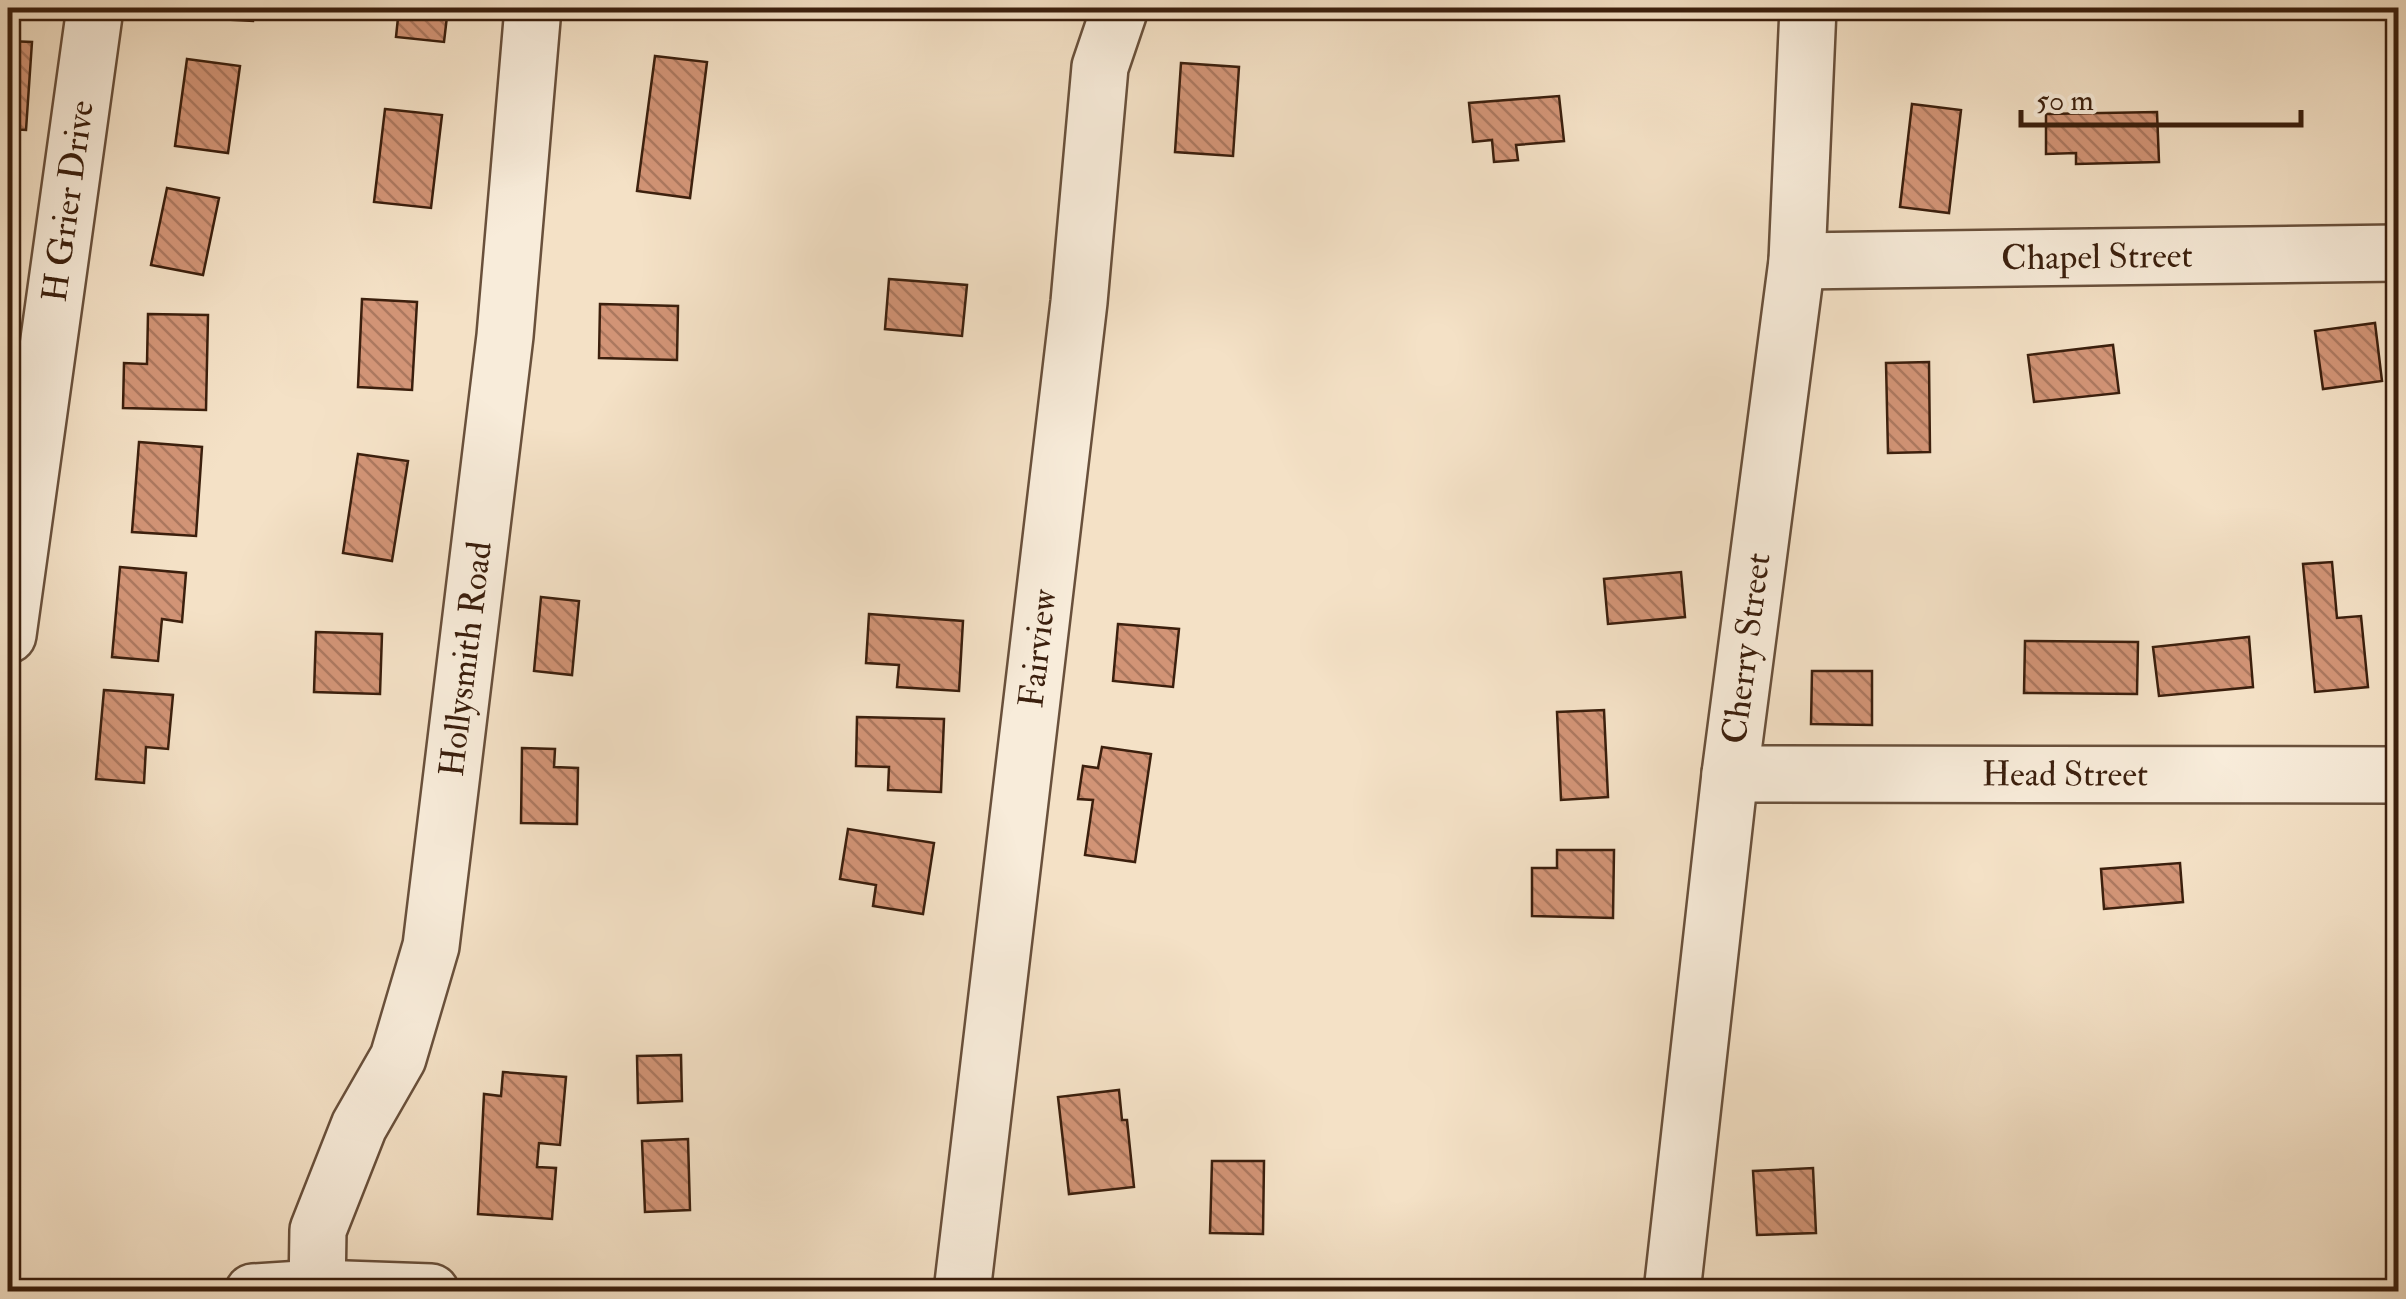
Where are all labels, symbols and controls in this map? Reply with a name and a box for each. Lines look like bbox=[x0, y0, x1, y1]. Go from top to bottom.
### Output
scale bar bbox=[2021, 65, 2301, 127]
text: 50 m bbox=[2036, 82, 2094, 119]
street label: H Grier Drive bbox=[32, 98, 104, 305]
street label: Chapel Street bbox=[2001, 234, 2193, 280]
street label: Hollysmith Road bbox=[430, 539, 502, 779]
street label: Cherry Street bbox=[1712, 550, 1781, 746]
street label: Fairview bbox=[1009, 587, 1067, 710]
street label: Head Street bbox=[1982, 752, 2148, 797]

